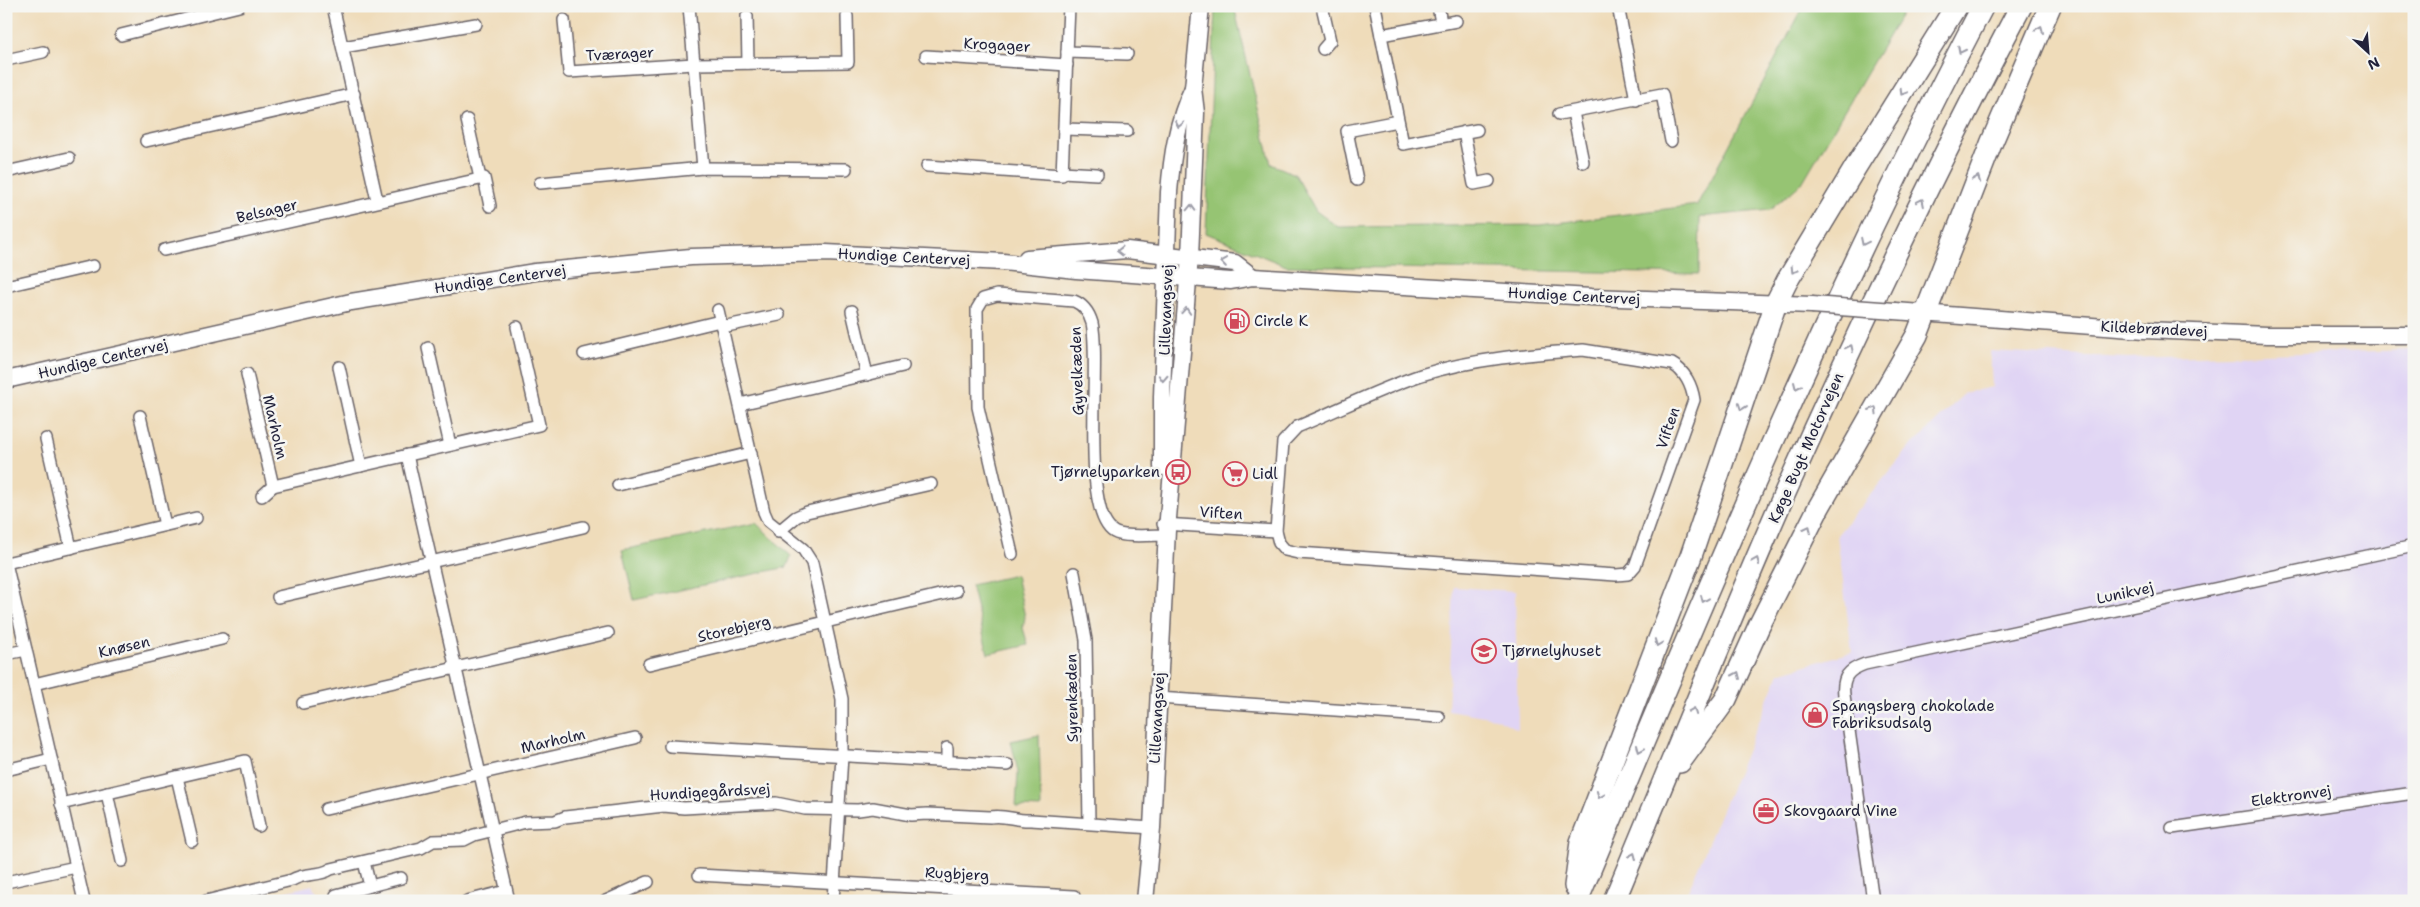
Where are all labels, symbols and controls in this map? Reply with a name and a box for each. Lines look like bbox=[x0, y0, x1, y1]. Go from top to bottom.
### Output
one-way arrow bbox=[2033, 25, 2044, 34]
north arrow bbox=[2342, 28, 2392, 78]
street label: Krogager bbox=[963, 33, 1031, 57]
street label: Tværager bbox=[585, 42, 655, 66]
one-way arrow bbox=[1957, 44, 1967, 53]
text: N bbox=[2365, 53, 2383, 74]
one-way arrow bbox=[1899, 87, 1909, 96]
one-way arrow bbox=[1174, 120, 1185, 128]
one-way arrow bbox=[1971, 175, 1981, 184]
street label: Belsager bbox=[234, 194, 300, 228]
one-way arrow bbox=[1914, 198, 1925, 207]
one-way arrow bbox=[1186, 204, 1196, 212]
one-way arrow bbox=[1860, 237, 1870, 246]
street label: Hundige Centervej bbox=[837, 244, 971, 270]
one-way arrow bbox=[1116, 246, 1124, 256]
one-way arrow bbox=[1219, 257, 1228, 267]
street label: Hundige Centervej bbox=[433, 260, 567, 298]
street label: Lillevangsvej bbox=[1154, 264, 1178, 356]
one-way arrow bbox=[1790, 265, 1800, 274]
street label: Hundige Centervej bbox=[1507, 283, 1641, 309]
one-way arrow bbox=[1181, 307, 1192, 315]
fuel station icon: Circle K bbox=[1224, 308, 1250, 334]
place label: Circle K bbox=[1254, 311, 1309, 331]
street label: Kildebrøndevej bbox=[2100, 316, 2208, 342]
street label: Gyvelkæden bbox=[1065, 326, 1089, 416]
street label: Hundige Centervej bbox=[36, 334, 170, 384]
one-way arrow bbox=[1844, 345, 1854, 354]
street label: Køge Bugt Motorvejen bbox=[1764, 370, 1848, 526]
one-way arrow bbox=[1157, 374, 1168, 382]
one-way arrow bbox=[1792, 381, 1803, 390]
street label: Marholm bbox=[258, 393, 292, 461]
one-way arrow bbox=[1737, 402, 1747, 411]
street label: Viften bbox=[1652, 404, 1684, 452]
one-way arrow bbox=[1867, 407, 1877, 416]
bus stop icon: Tjørnelyparken bbox=[1165, 459, 1191, 485]
supermarket icon: Lidl bbox=[1222, 461, 1248, 487]
place label: Tjørnelyparken bbox=[1051, 462, 1160, 482]
place label: Lidl bbox=[1252, 464, 1278, 484]
street label: Viften bbox=[1199, 502, 1243, 524]
one-way arrow bbox=[1802, 526, 1812, 535]
one-way arrow bbox=[1749, 557, 1760, 566]
street label: Lunikvej bbox=[2095, 577, 2155, 609]
one-way arrow bbox=[1699, 594, 1710, 603]
street label: Storebjerg bbox=[696, 611, 772, 647]
street label: Knøsen bbox=[96, 631, 152, 663]
school or university icon: Tjørnelyhuset bbox=[1471, 638, 1497, 664]
one-way arrow bbox=[1654, 638, 1664, 647]
place label: Tjørnelyhuset bbox=[1502, 641, 1601, 661]
street label: Syrenkæden bbox=[1061, 654, 1083, 742]
one-way arrow bbox=[1730, 671, 1741, 680]
street label: Lillevangsvej bbox=[1145, 672, 1169, 764]
place label: Spangsberg chokolade Fabriksudsalg bbox=[1832, 696, 1995, 733]
shop icon: Spangsberg chokolade Fabriksudsalg bbox=[1802, 702, 1828, 728]
one-way arrow bbox=[1687, 707, 1697, 716]
street label: Marholm bbox=[519, 724, 587, 758]
one-way arrow bbox=[1636, 744, 1647, 753]
street label: Hundigegårdsvej bbox=[649, 779, 771, 805]
street label: Elektronvej bbox=[2250, 780, 2332, 812]
one-way arrow bbox=[1596, 790, 1606, 798]
office icon: Skovgaard Vine bbox=[1753, 798, 1779, 824]
place label: Skovgaard Vine bbox=[1784, 801, 1898, 821]
one-way arrow bbox=[1627, 852, 1637, 861]
street label: Rugbjerg bbox=[924, 862, 990, 886]

